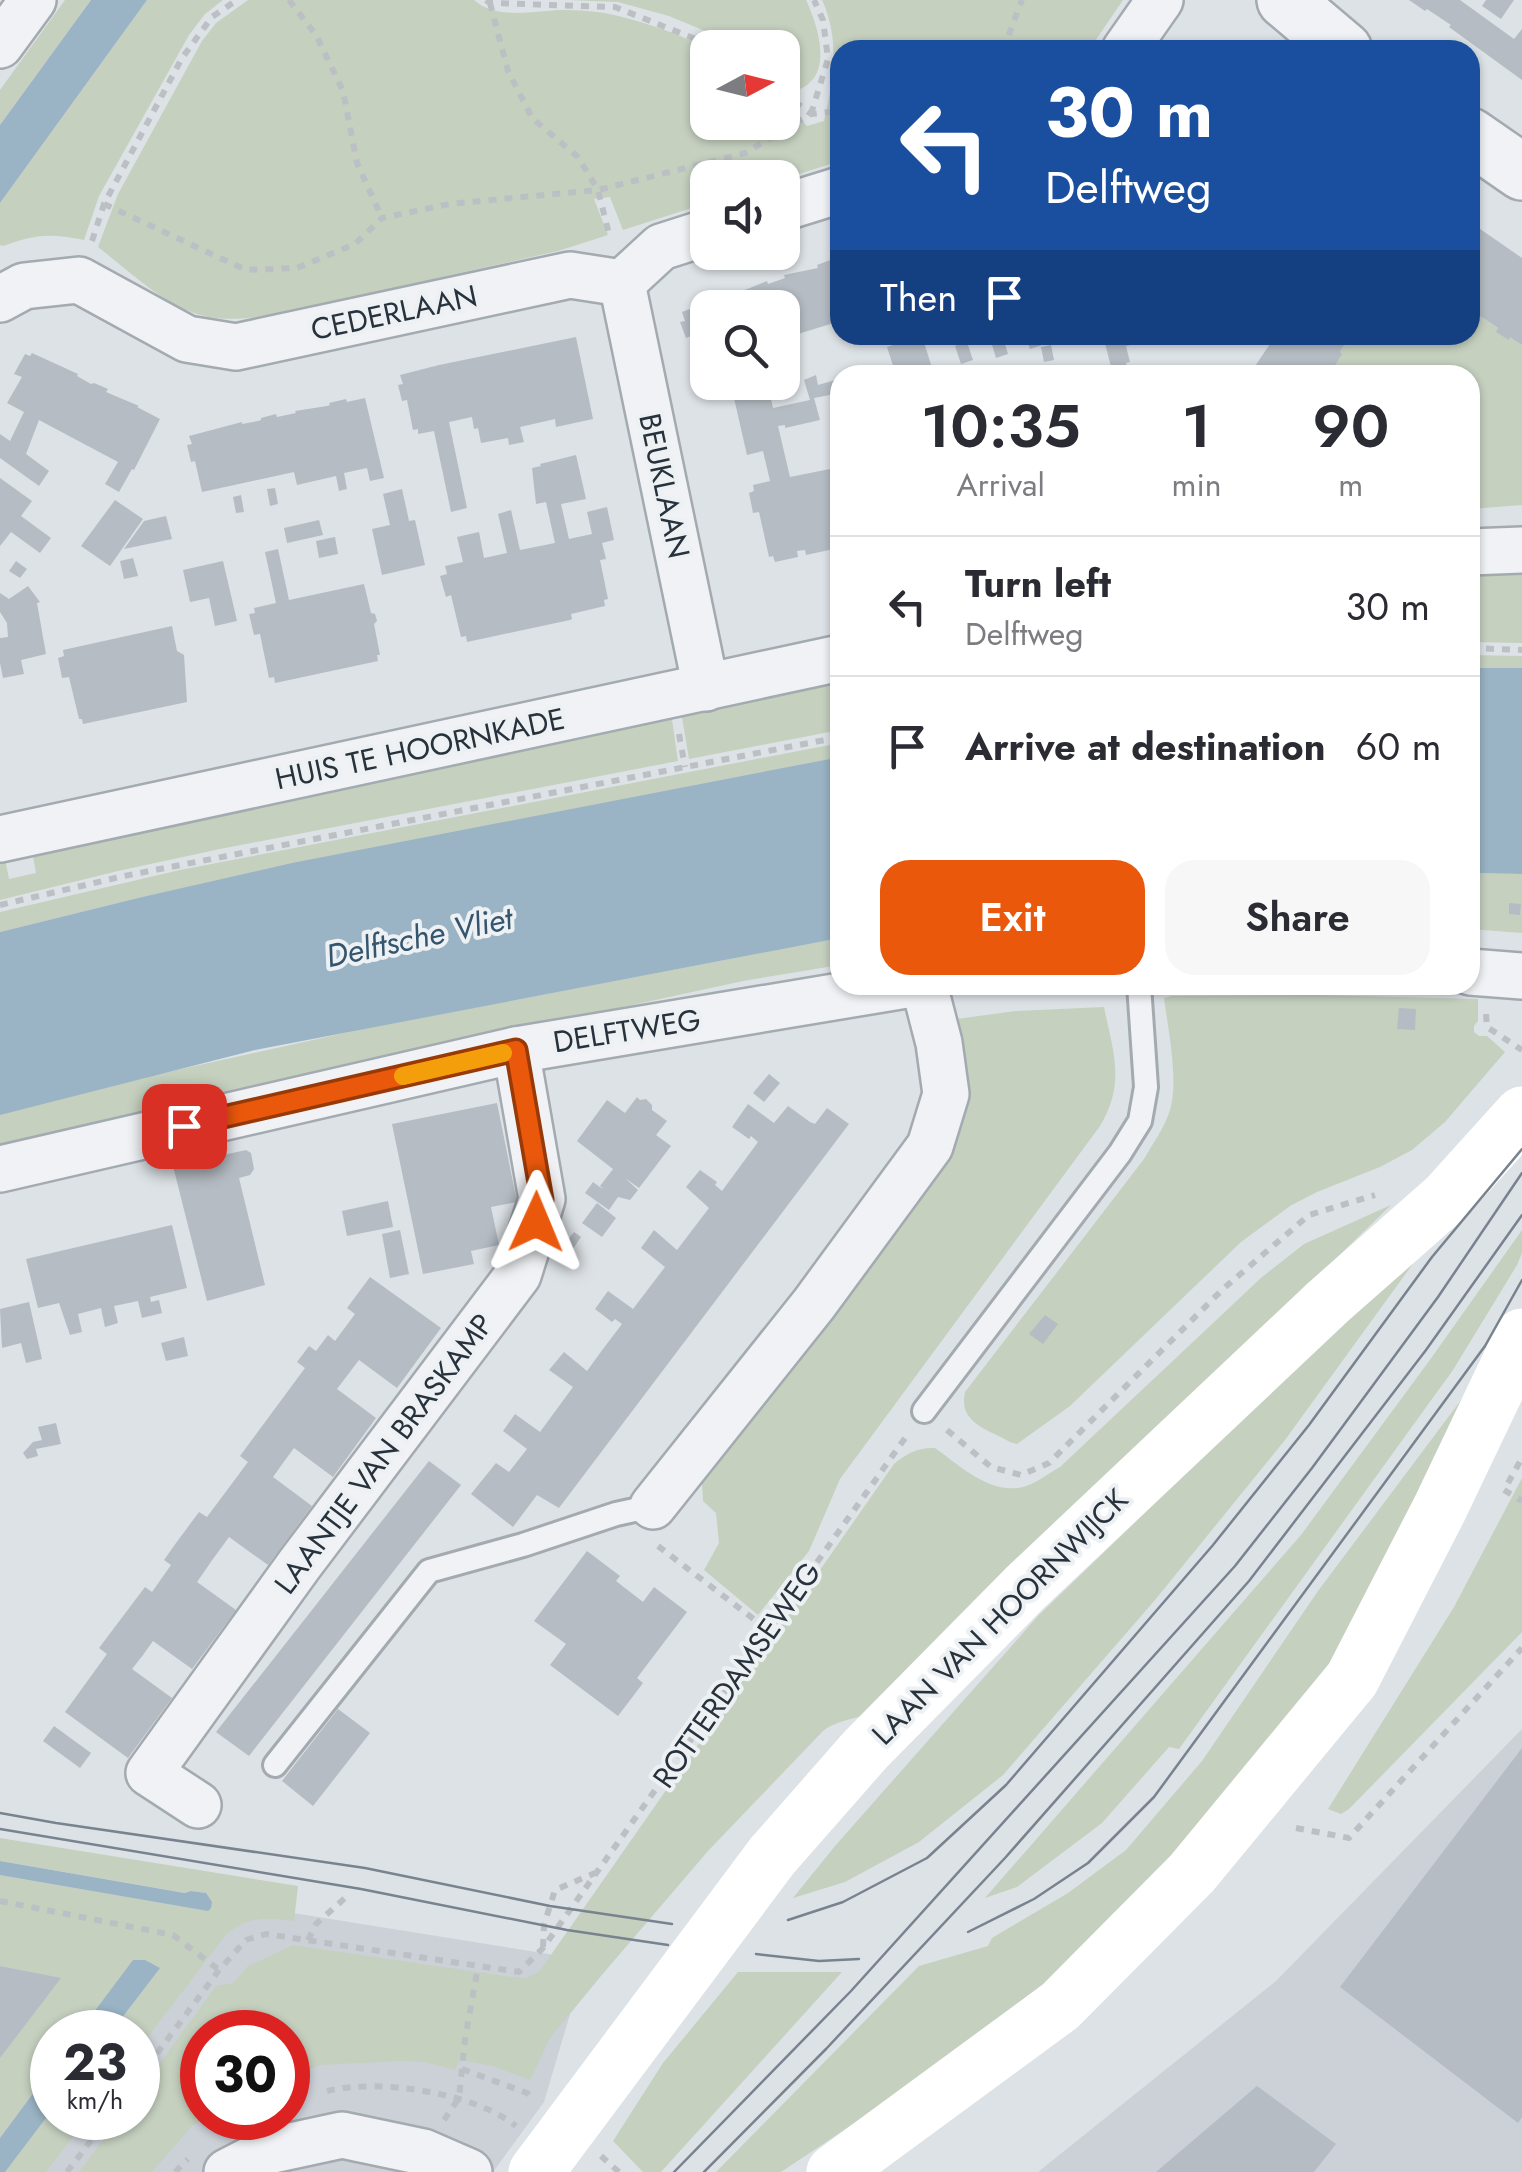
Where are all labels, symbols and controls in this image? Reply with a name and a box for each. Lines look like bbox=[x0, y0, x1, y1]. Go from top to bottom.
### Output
north arrow bbox=[690, 30, 800, 140]
map controls bbox=[690, 30, 800, 400]
text: 30 m bbox=[1045, 62, 1213, 163]
icon: left bbox=[880, 80, 1010, 210]
text: Delftweg bbox=[1045, 155, 1212, 220]
button: sound bbox=[690, 160, 800, 270]
text: Then bbox=[880, 270, 957, 325]
icon: arrive bbox=[977, 270, 1032, 325]
street label: CEDERLAAN bbox=[307, 274, 481, 351]
button: search bbox=[690, 290, 800, 400]
text: 10:35 bbox=[921, 383, 1081, 470]
text: 1 bbox=[1182, 383, 1211, 470]
text: 90 bbox=[1312, 383, 1389, 470]
street label: BEUKLAAN bbox=[628, 409, 701, 562]
text: Arrival bbox=[957, 462, 1045, 508]
text: min bbox=[1171, 462, 1222, 508]
text: m bbox=[1338, 462, 1363, 508]
text: Turn left bbox=[965, 556, 1111, 611]
icon: left bbox=[880, 579, 935, 634]
text: 30 m bbox=[1345, 579, 1430, 634]
text: Delftweg bbox=[965, 611, 1083, 657]
street label: HUIS TE HOORNKADE bbox=[271, 697, 569, 800]
icon: arrive bbox=[880, 719, 935, 774]
text: Arrive at destination bbox=[965, 719, 1326, 774]
text: 60 m bbox=[1356, 719, 1441, 774]
button: Exit bbox=[880, 860, 1145, 975]
button: Share bbox=[1165, 860, 1430, 975]
water label: Delftsche Vliet bbox=[322, 894, 519, 979]
street label: DELFTWEG bbox=[550, 998, 704, 1063]
pin bbox=[142, 1084, 227, 1169]
icon: arrive bbox=[157, 1099, 212, 1154]
position arrow bbox=[484, 1170, 588, 1274]
street label: LAANTJE VAN BRASKAMP bbox=[264, 1305, 503, 1603]
street label: LAAN VAN HOORNWIJCK bbox=[862, 1479, 1137, 1754]
street label: ROTTERDAMSEWEG bbox=[642, 1553, 831, 1797]
speed limit sign: 30 bbox=[180, 2010, 310, 2140]
text: 23 bbox=[63, 2026, 127, 2099]
text: km/h bbox=[67, 2082, 123, 2118]

